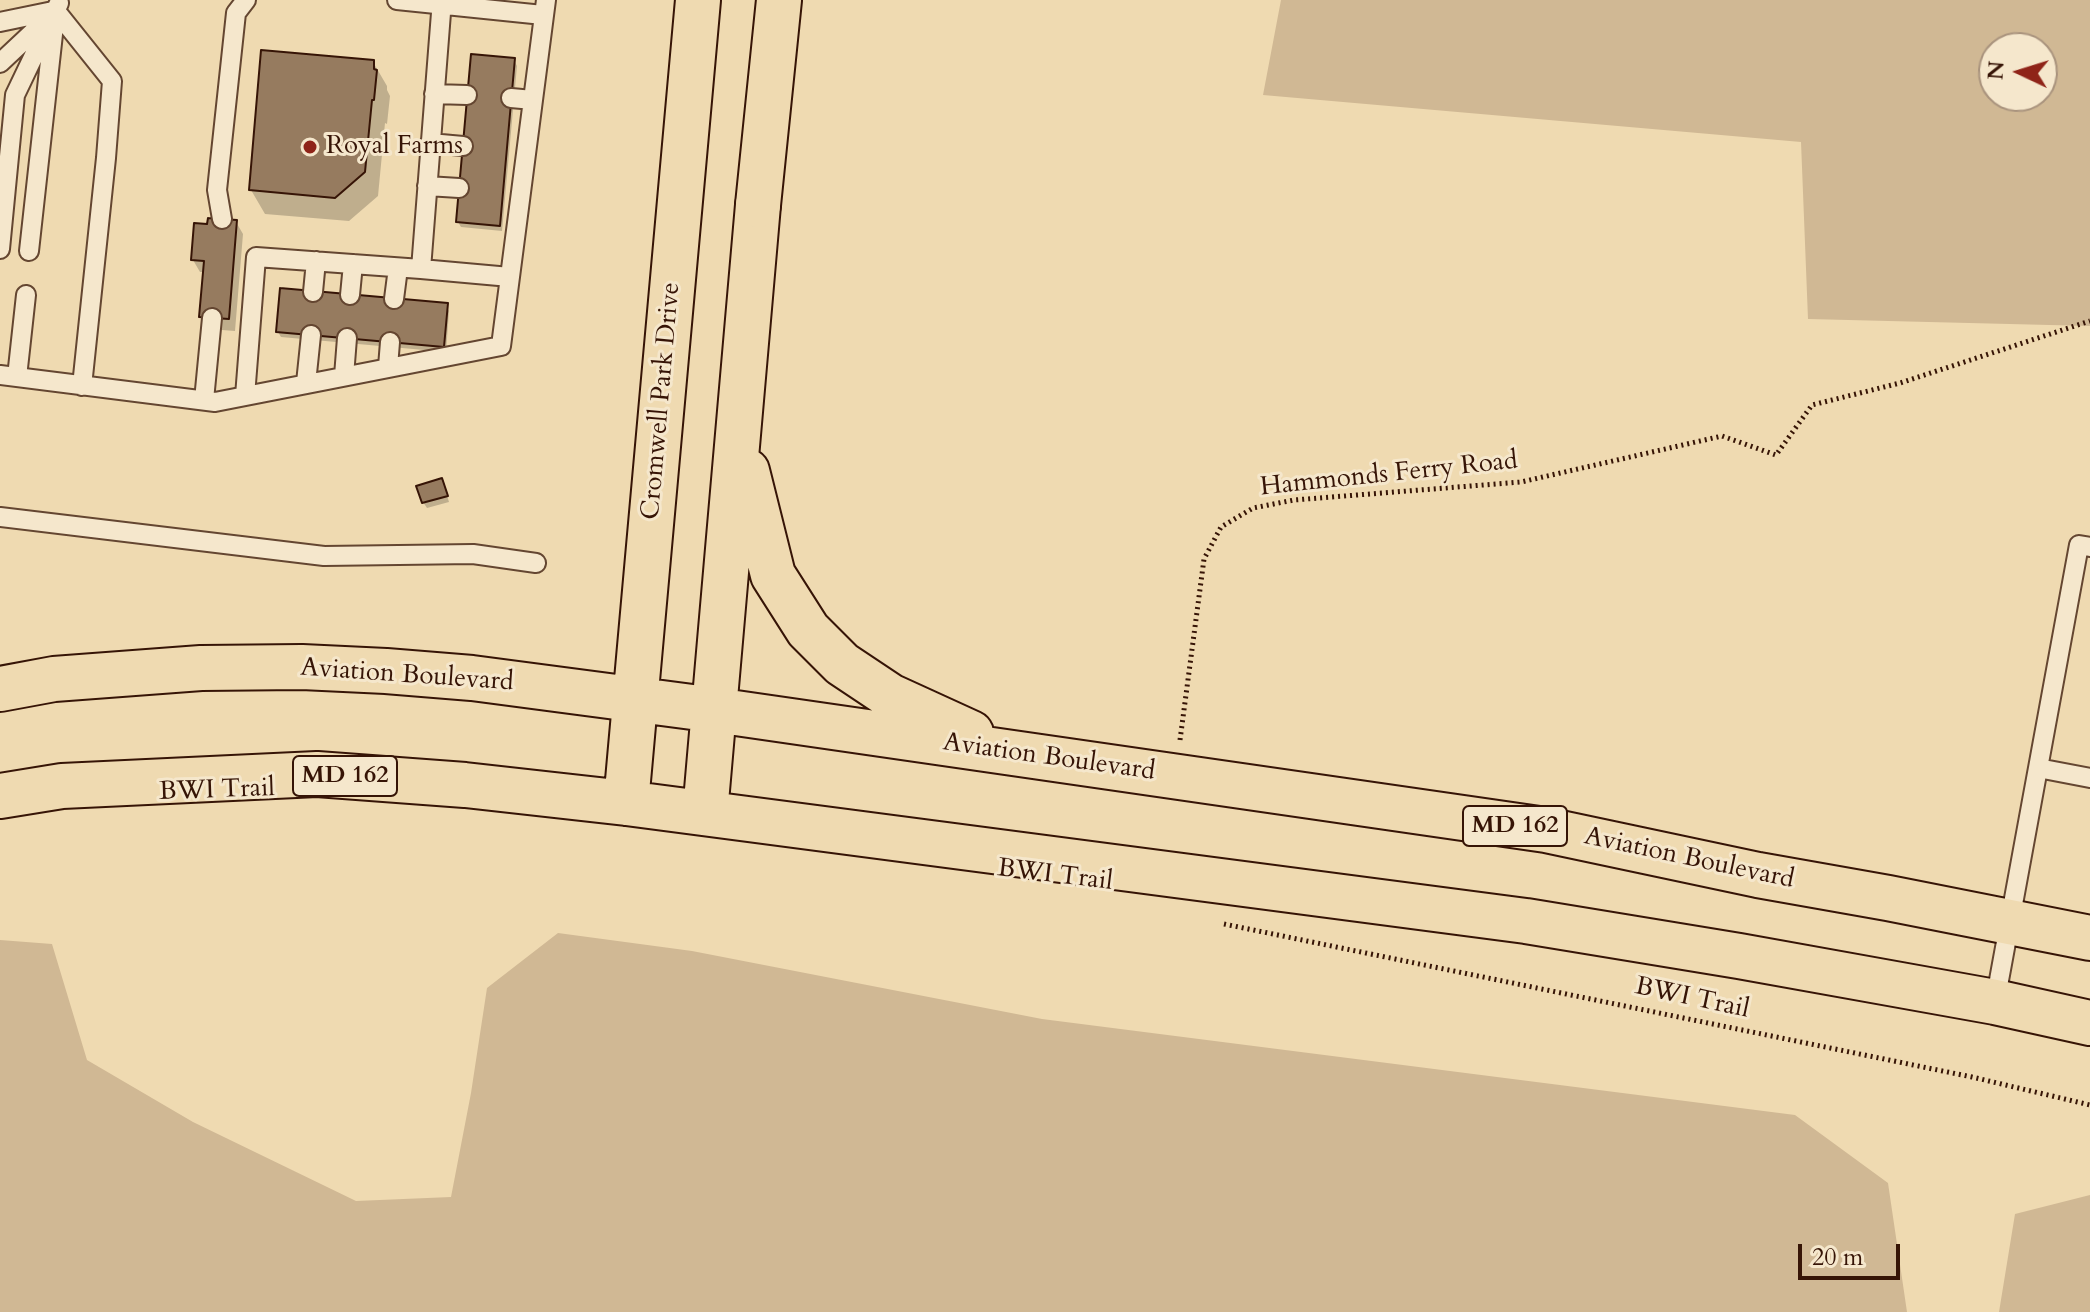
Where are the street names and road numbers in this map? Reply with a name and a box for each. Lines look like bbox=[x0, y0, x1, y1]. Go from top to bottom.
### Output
street label: Cromwell Park Drive bbox=[636, 281, 688, 521]
street label: Hammonds Ferry Road bbox=[1259, 446, 1519, 504]
street label: Aviation Boulevard bbox=[299, 653, 515, 699]
street label: Aviation Boulevard bbox=[941, 728, 1157, 788]
road number: MD 162 bbox=[293, 756, 397, 796]
street label: BWI Trail bbox=[159, 773, 275, 809]
road number: MD 162 bbox=[1463, 806, 1567, 846]
street label: Aviation Boulevard bbox=[1581, 822, 1797, 896]
street label: BWI Trail bbox=[996, 853, 1114, 899]
street label: BWI Trail bbox=[1632, 972, 1752, 1026]

